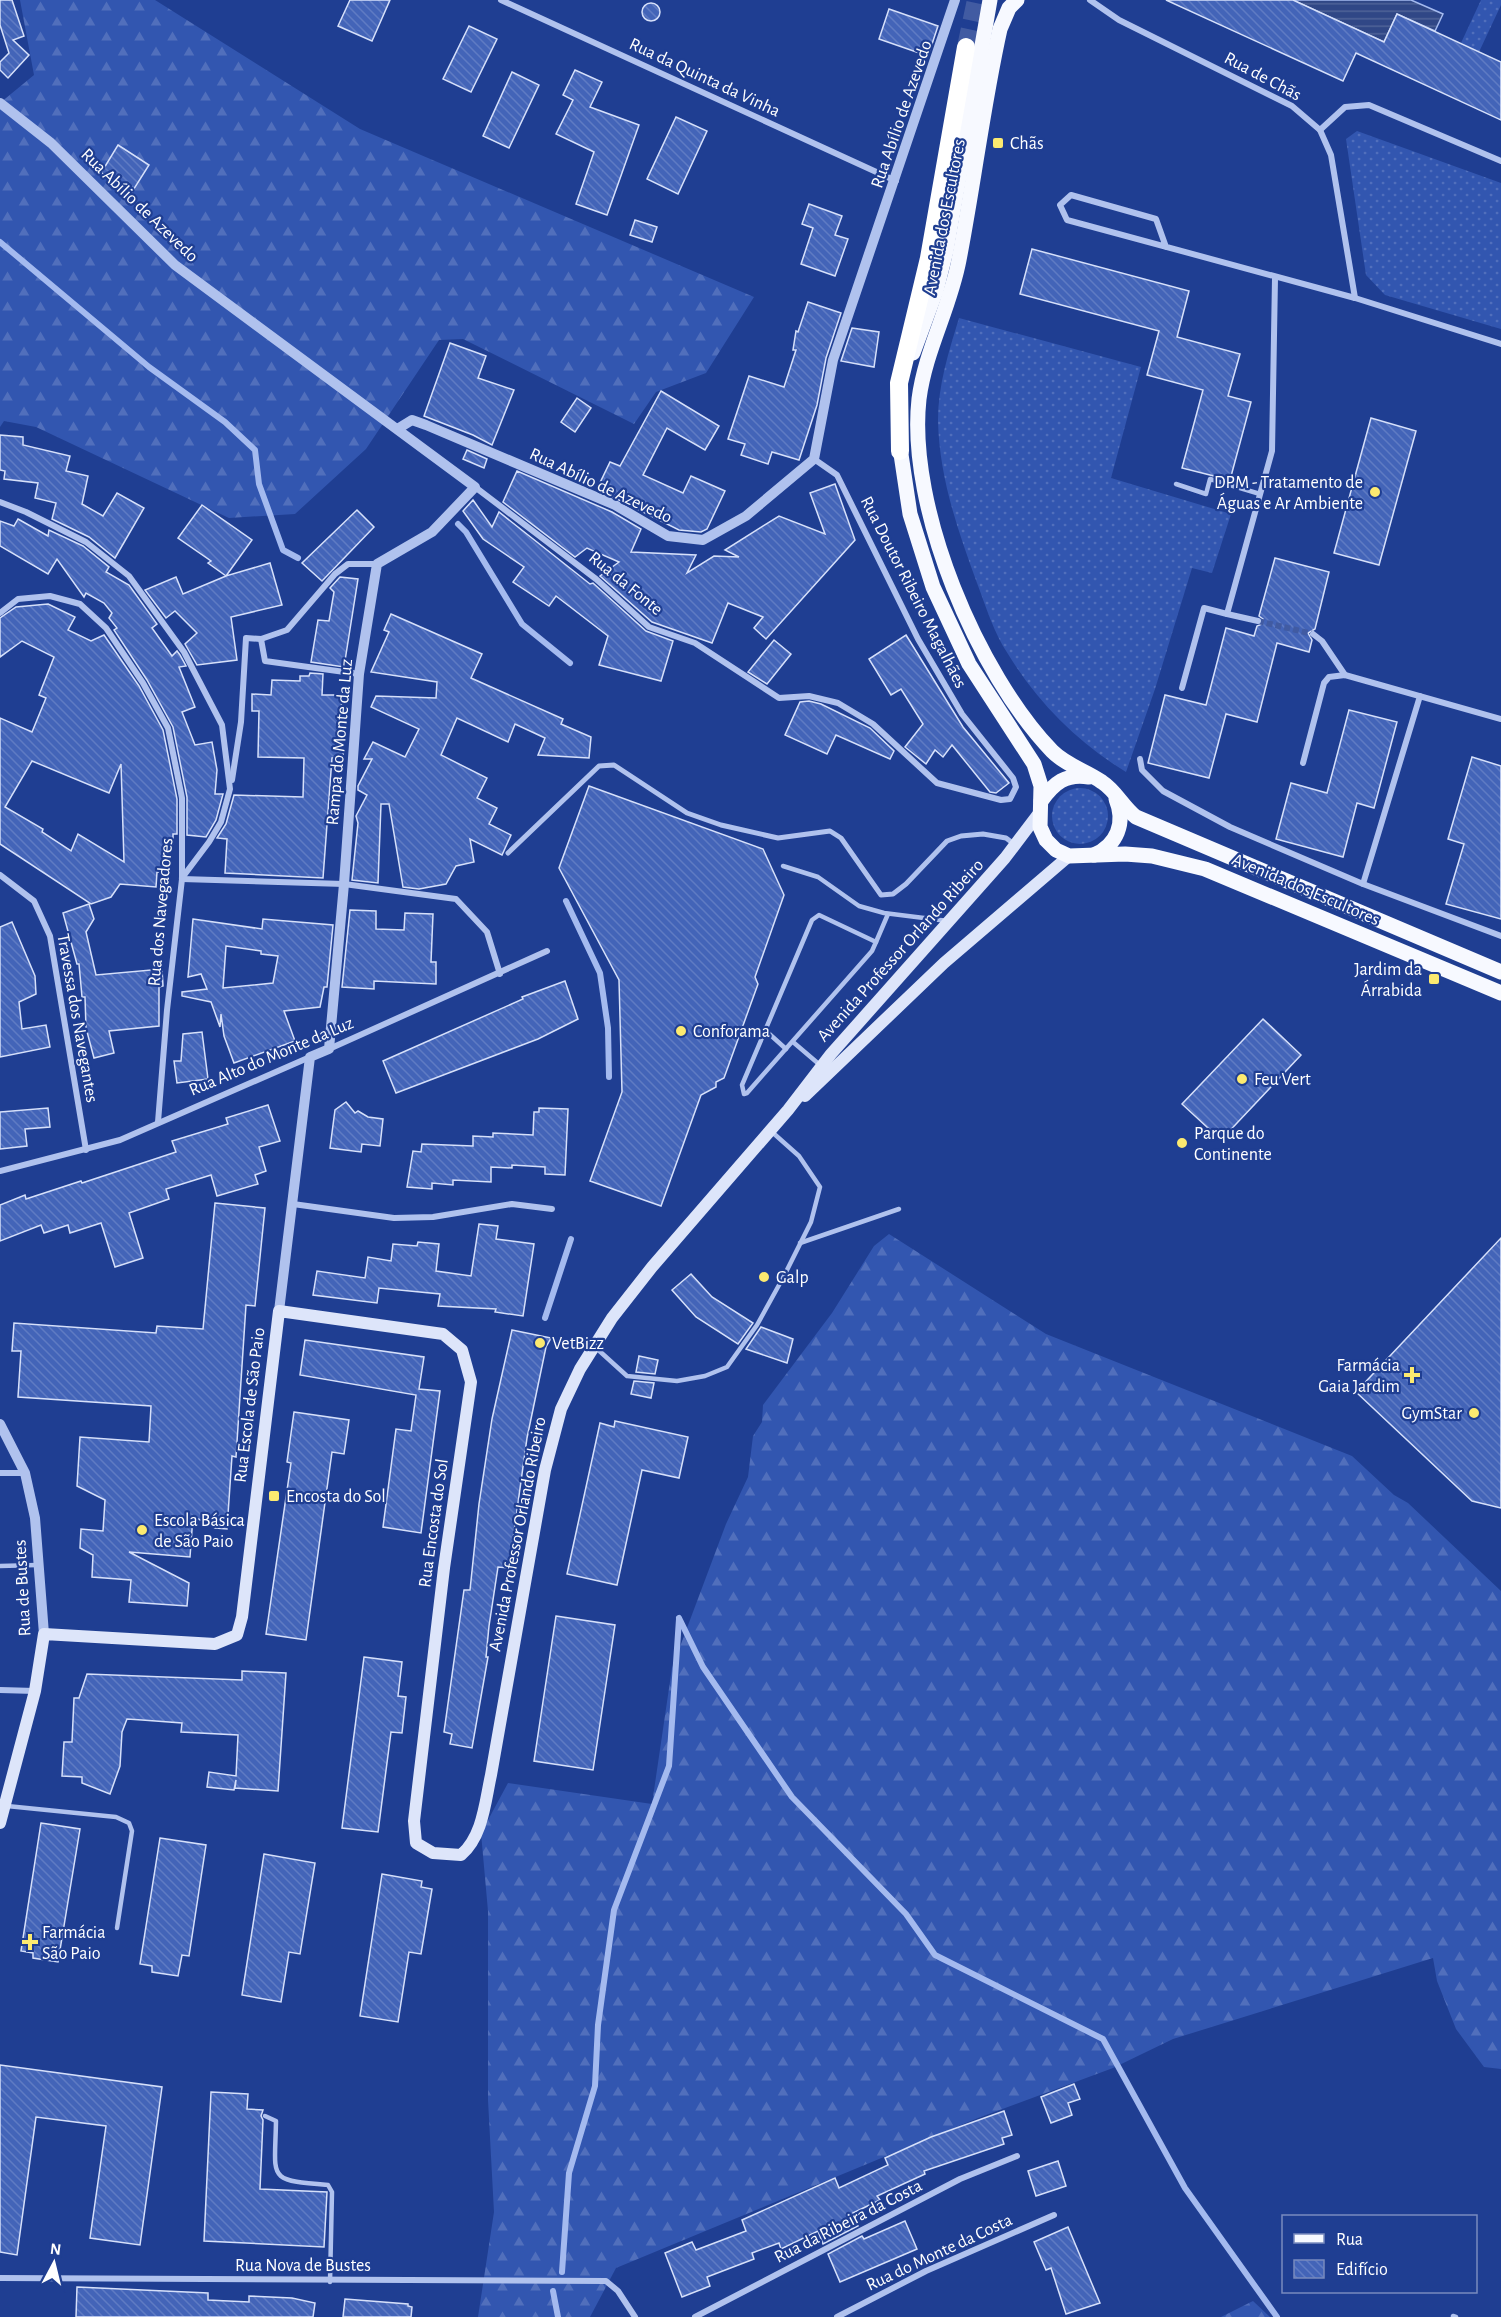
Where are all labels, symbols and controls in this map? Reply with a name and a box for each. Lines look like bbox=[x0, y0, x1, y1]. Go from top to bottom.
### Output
street label: Rua da Quinta da Vinha bbox=[626, 35, 783, 121]
street label: Rua Abílio de Azevedo bbox=[868, 38, 936, 191]
street label: Rua de Chãs bbox=[1221, 49, 1304, 105]
place label: Chãs bbox=[1010, 135, 1044, 153]
marker: Chãs bbox=[991, 136, 1005, 150]
street label: Avenida dos Escultores bbox=[921, 138, 969, 297]
street label: Rua Abílio de Azevedo bbox=[77, 145, 201, 266]
street label: Rua Abílio de Azevedo bbox=[527, 445, 675, 527]
place label: DPM - Tratamento de Águas e Ar Ambiente bbox=[1214, 474, 1363, 513]
marker: DPM - Tratamento de Águas e Ar Ambiente bbox=[1368, 485, 1382, 499]
street label: Rua Doutor Ribeiro Magalhães bbox=[857, 494, 969, 691]
street label: Rua da Fonte bbox=[585, 549, 666, 619]
street label: Rampa do Monte da Luz bbox=[324, 658, 356, 826]
street label: Rua dos Navegadores bbox=[146, 837, 176, 987]
street label: Avenida dos Escultores bbox=[1229, 851, 1382, 929]
street label: Avenida Professor Orlando Ribeiro bbox=[814, 856, 987, 1045]
street label: Travessa dos Navegantes bbox=[53, 932, 101, 1104]
place label: Jardim da Árrabida bbox=[1354, 961, 1422, 1000]
marker: Jardim da Árrabida bbox=[1427, 972, 1441, 986]
street label: Rua Alto do Monte da Luz bbox=[187, 1014, 356, 1100]
place label: Conforama bbox=[693, 1023, 770, 1041]
marker: Conforama bbox=[674, 1024, 688, 1038]
place label: Feu Vert bbox=[1254, 1071, 1311, 1089]
marker: Feu Vert bbox=[1235, 1072, 1249, 1086]
place label: Parque do Continente bbox=[1194, 1125, 1272, 1164]
marker: Parque do Continente bbox=[1175, 1136, 1189, 1150]
place label: Galp bbox=[776, 1269, 809, 1287]
marker: Galp bbox=[757, 1270, 771, 1284]
street label: Rua Escola de São Paio bbox=[232, 1326, 268, 1484]
place label: VetBizz bbox=[552, 1335, 604, 1353]
marker: VetBizz bbox=[533, 1336, 547, 1350]
place label: Farmácia Gaia Jardim bbox=[1318, 1357, 1400, 1396]
marker: Farmácia Gaia Jardim bbox=[1405, 1368, 1419, 1382]
place label: GymStar bbox=[1401, 1405, 1462, 1423]
marker: GymStar bbox=[1467, 1406, 1481, 1420]
street label: Avenida Professor Orlando Ribeiro bbox=[486, 1415, 550, 1653]
street label: Rua Encosta do Sol bbox=[416, 1458, 452, 1589]
place label: Encosta do Sol bbox=[286, 1488, 386, 1506]
marker: Encosta do Sol bbox=[267, 1489, 281, 1503]
place label: Escola Básica de São Paio bbox=[154, 1512, 245, 1551]
marker: Escola Básica de São Paio bbox=[135, 1523, 149, 1537]
street label: Rua de Bustes bbox=[11, 1539, 35, 1637]
place label: Farmácia São Paio bbox=[42, 1924, 106, 1963]
marker: Farmácia São Paio bbox=[23, 1935, 37, 1949]
street label: Rua da Ribeira da Costa bbox=[772, 2177, 925, 2267]
street label: Rua do Monte da Costa bbox=[864, 2211, 1015, 2295]
legend bbox=[1282, 2215, 1477, 2293]
text: Rua bbox=[1336, 2231, 1363, 2249]
north arrow bbox=[24, 2233, 84, 2293]
text: N bbox=[49, 2240, 62, 2258]
street label: Rua Nova de Bustes bbox=[235, 2257, 371, 2275]
text: Edifício bbox=[1336, 2261, 1388, 2279]

